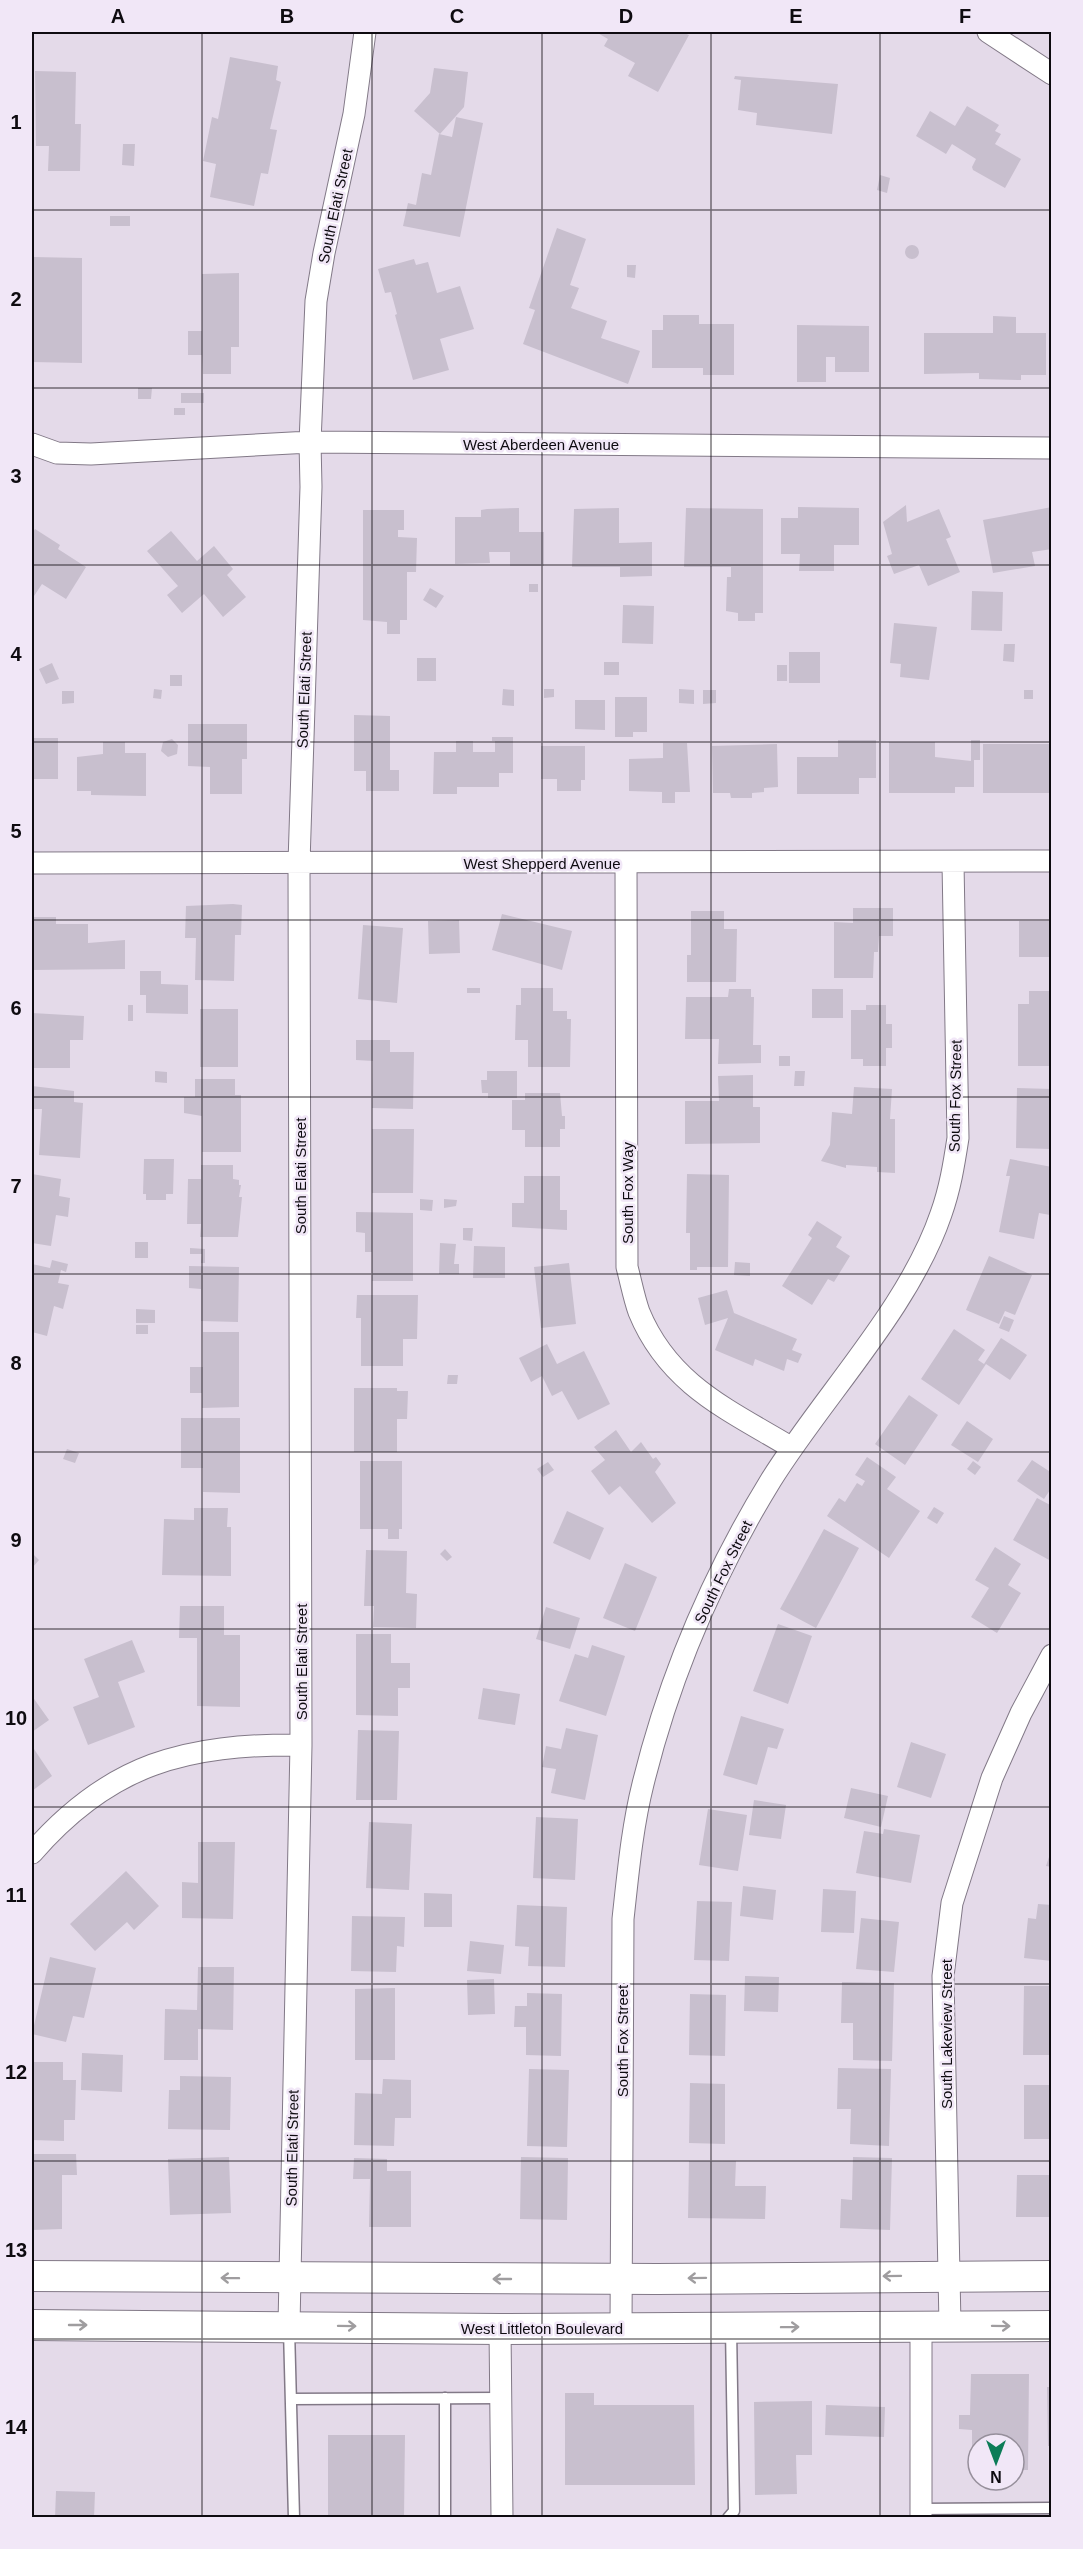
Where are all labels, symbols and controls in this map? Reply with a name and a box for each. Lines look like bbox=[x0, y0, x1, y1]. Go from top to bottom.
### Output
text: A bbox=[111, 5, 125, 27]
text: B bbox=[280, 5, 294, 27]
text: C bbox=[450, 5, 464, 27]
text: D bbox=[619, 5, 633, 27]
text: E bbox=[789, 5, 803, 27]
text: F bbox=[959, 5, 971, 27]
text: 1 bbox=[10, 111, 22, 133]
street label: South Elati Street bbox=[315, 146, 356, 265]
text: 2 bbox=[10, 288, 22, 310]
street label: West Aberdeen Avenue bbox=[463, 436, 619, 453]
text: 3 bbox=[10, 465, 22, 487]
street label: South Elati Street bbox=[293, 631, 315, 749]
text: 4 bbox=[10, 643, 22, 665]
text: 5 bbox=[10, 820, 22, 842]
street label: West Shepperd Avenue bbox=[463, 855, 621, 872]
text: 6 bbox=[10, 997, 22, 1019]
street label: South Fox Street bbox=[946, 1039, 964, 1152]
street label: South Elati Street bbox=[292, 1117, 309, 1234]
street label: South Fox Way bbox=[619, 1142, 636, 1244]
text: 7 bbox=[10, 1175, 22, 1197]
text: 8 bbox=[10, 1352, 22, 1374]
street label: South Fox Street bbox=[691, 1517, 756, 1626]
text: 9 bbox=[10, 1529, 22, 1551]
street label: South Elati Street bbox=[293, 1603, 310, 1720]
text: 10 bbox=[5, 1707, 27, 1729]
text: 11 bbox=[5, 1884, 27, 1906]
street label: South Lakeview Street bbox=[938, 1958, 955, 2109]
street label: South Fox Street bbox=[614, 1984, 631, 2097]
text: 12 bbox=[5, 2061, 27, 2083]
street label: South Elati Street bbox=[282, 2089, 302, 2207]
text: 13 bbox=[5, 2239, 27, 2261]
one-way arrow bbox=[882, 2270, 902, 2282]
one-way arrow bbox=[221, 2272, 241, 2284]
one-way arrow bbox=[687, 2272, 707, 2284]
one-way arrow bbox=[492, 2273, 512, 2285]
one-way arrow bbox=[68, 2319, 88, 2331]
street label: West Littleton Boulevard bbox=[461, 2320, 623, 2337]
one-way arrow bbox=[990, 2320, 1010, 2332]
one-way arrow bbox=[337, 2321, 357, 2332]
one-way arrow bbox=[779, 2321, 799, 2333]
text: 14 bbox=[5, 2416, 28, 2438]
north arrow bbox=[966, 2432, 1026, 2492]
text: N bbox=[990, 2468, 1002, 2485]

